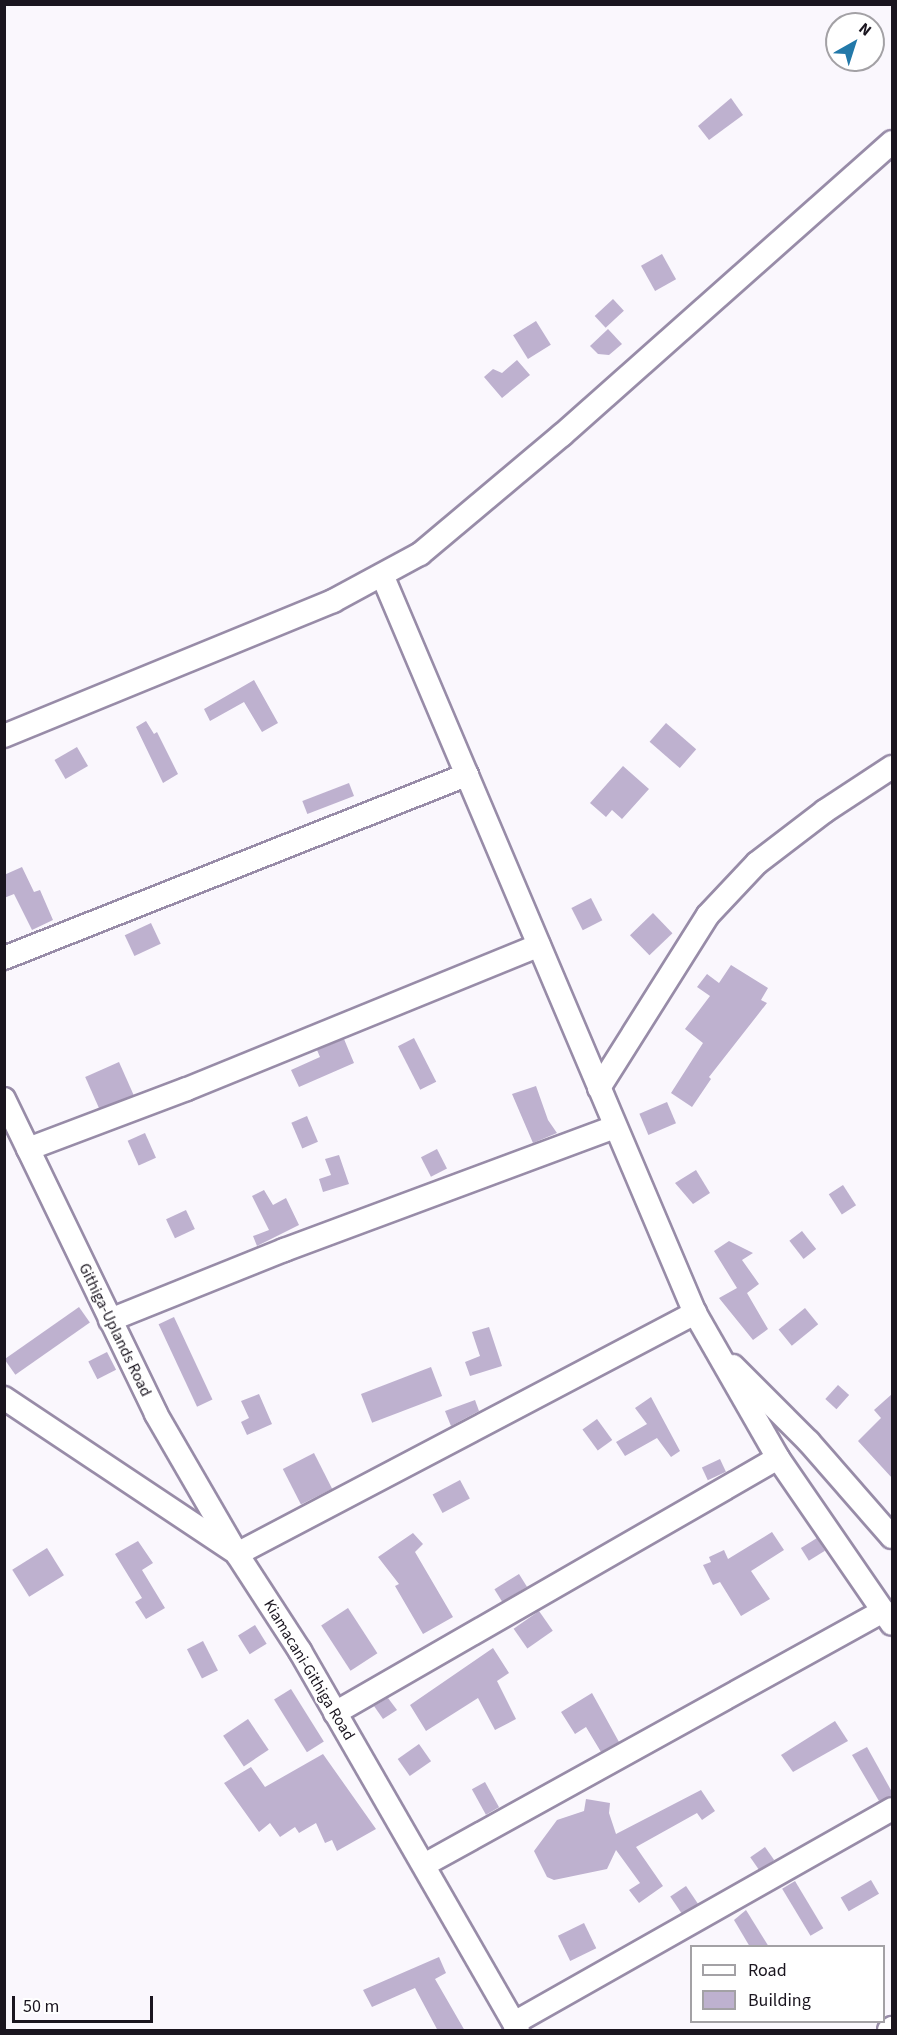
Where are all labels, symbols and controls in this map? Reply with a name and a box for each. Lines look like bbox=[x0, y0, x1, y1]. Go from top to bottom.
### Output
north arrow bbox=[825, 12, 885, 72]
text: N bbox=[854, 18, 876, 41]
street label: Githiga-Uplands Road bbox=[74, 1260, 156, 1400]
street label: Kiamacani-Githiga Road bbox=[259, 1596, 359, 1744]
legend bbox=[690, 1945, 885, 2023]
text: Road bbox=[748, 1958, 787, 1983]
scale bar bbox=[15, 1984, 156, 2022]
text: Building bbox=[748, 1988, 811, 2013]
text: 50 m bbox=[23, 1994, 59, 2019]

